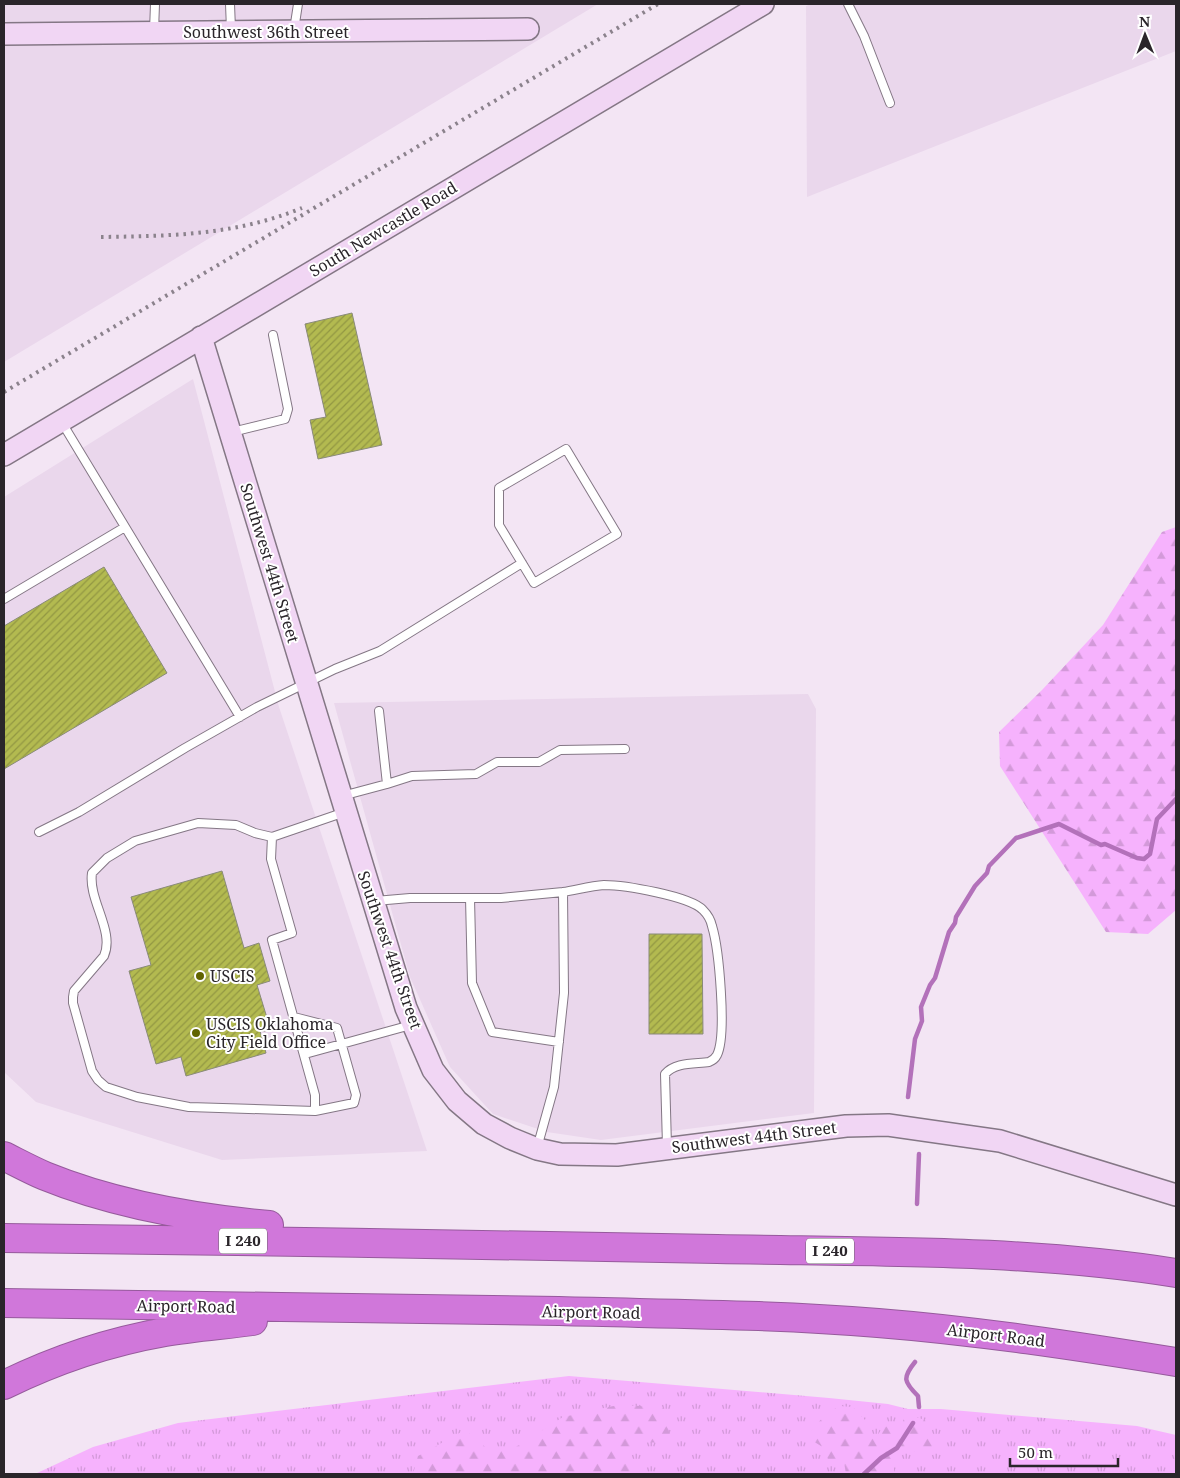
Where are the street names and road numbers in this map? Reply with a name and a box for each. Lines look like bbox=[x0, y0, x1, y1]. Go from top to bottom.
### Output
street label: Southwest 36th Street bbox=[183, 21, 349, 43]
street label: South Newcastle Road bbox=[305, 176, 461, 282]
street label: Southwest 44th Street bbox=[235, 481, 305, 646]
street label: Southwest 44th Street bbox=[353, 868, 427, 1032]
street label: Southwest 44th Street bbox=[670, 1116, 838, 1158]
road number: I 240 bbox=[219, 1228, 267, 1254]
road number: I 240 bbox=[806, 1238, 854, 1264]
street label: Airport Road bbox=[136, 1294, 236, 1318]
street label: Airport Road bbox=[541, 1300, 641, 1324]
street label: Airport Road bbox=[946, 1318, 1047, 1352]

